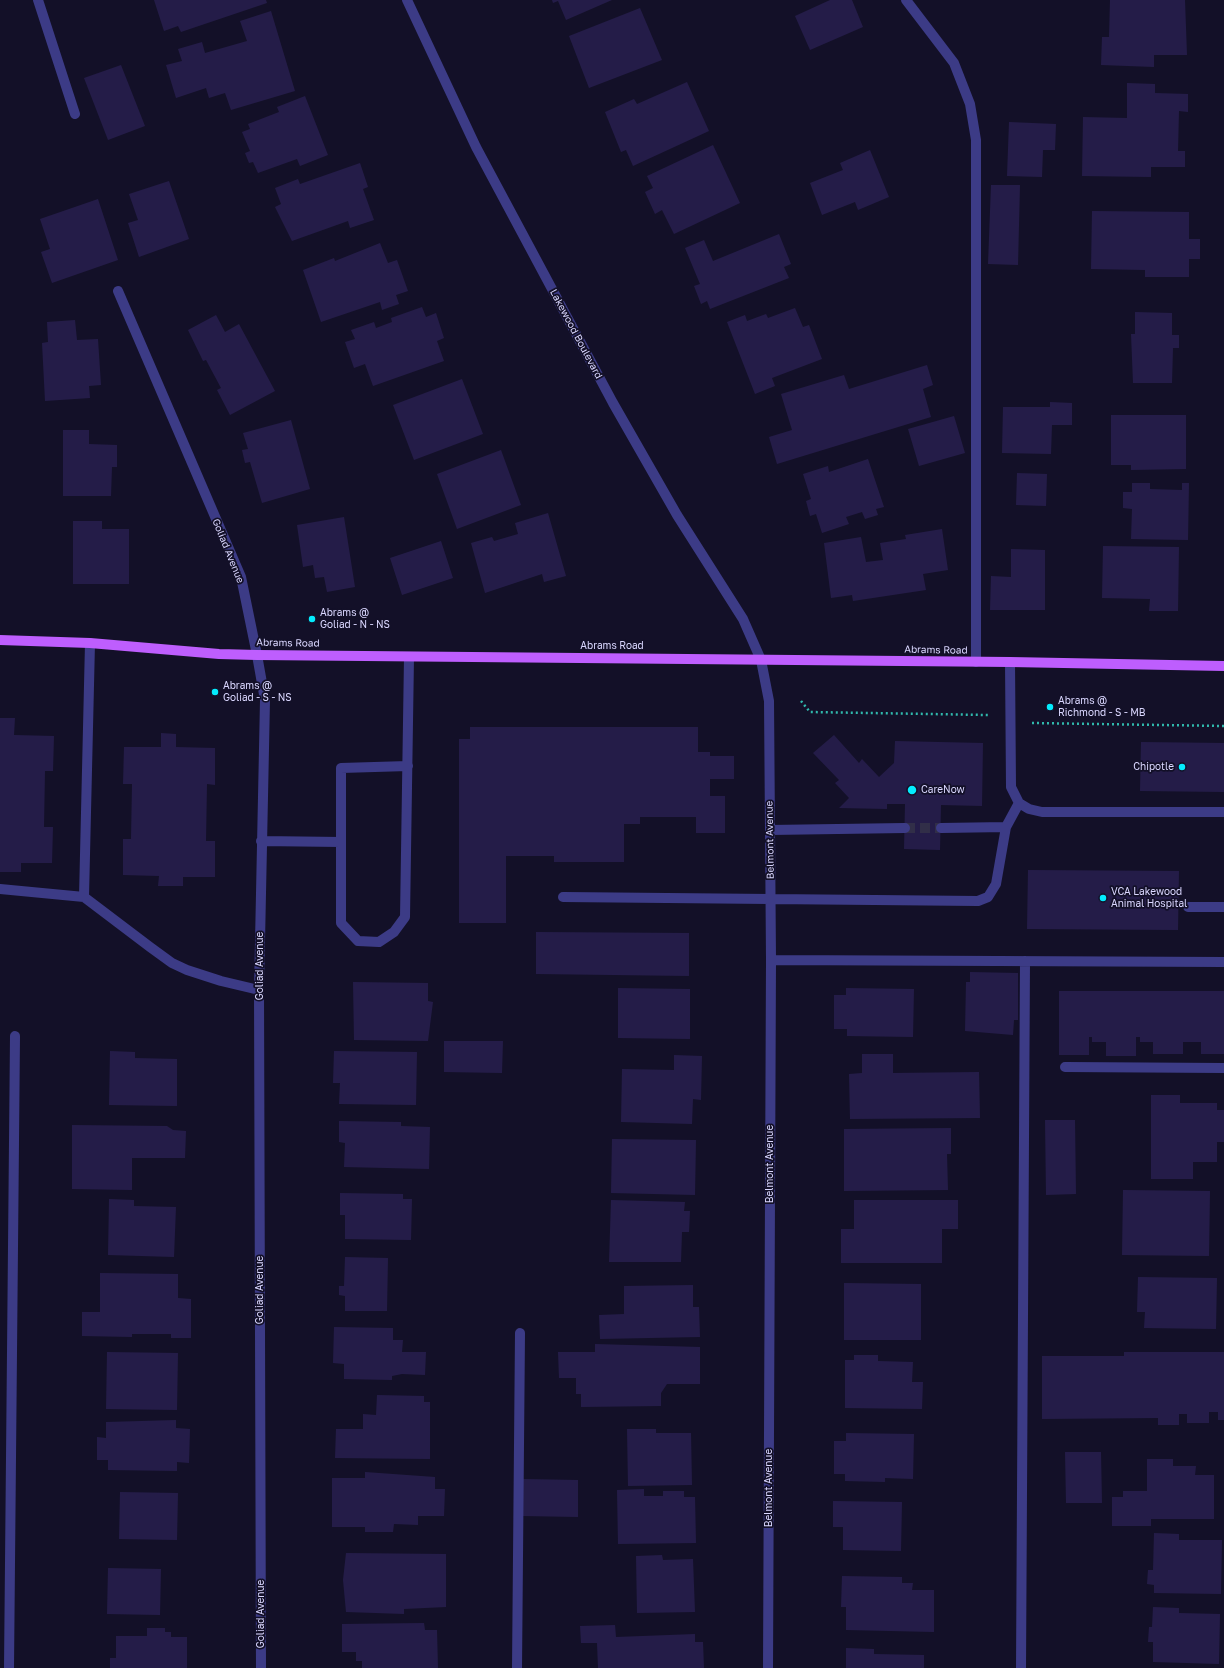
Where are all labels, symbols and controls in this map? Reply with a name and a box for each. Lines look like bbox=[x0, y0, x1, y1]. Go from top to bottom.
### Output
street label: Lakewood Boulevard bbox=[547, 287, 605, 381]
street label: Goliad Avenue bbox=[210, 517, 246, 585]
place label: Abrams @ Goliad - N - NS bbox=[320, 607, 390, 630]
marker: Abrams @ Goliad - N - NS bbox=[307, 614, 317, 624]
street label: Abrams Road bbox=[256, 636, 320, 650]
street label: Abrams Road bbox=[580, 640, 644, 652]
street label: Abrams Road bbox=[904, 643, 968, 657]
place label: Abrams @ Goliad - S - NS bbox=[223, 680, 292, 704]
marker: Abrams @ Goliad - S - NS bbox=[210, 687, 220, 697]
place label: Abrams @ Richmond - S - MB bbox=[1058, 695, 1146, 718]
marker: Abrams @ Richmond - S - MB bbox=[1045, 702, 1055, 712]
place label: Chipotle bbox=[1133, 761, 1174, 773]
marker: Chipotle bbox=[1177, 762, 1187, 772]
marker: CareNow bbox=[906, 784, 918, 796]
place label: CareNow bbox=[921, 784, 965, 796]
street label: Belmont Avenue bbox=[763, 801, 777, 879]
place label: VCA Lakewood Animal Hospital bbox=[1111, 886, 1187, 910]
marker: VCA Lakewood Animal Hospital bbox=[1098, 893, 1108, 903]
street label: Goliad Avenue bbox=[254, 932, 266, 1000]
street label: Belmont Avenue bbox=[764, 1125, 776, 1203]
street label: Goliad Avenue bbox=[254, 1256, 266, 1324]
street label: Belmont Avenue bbox=[763, 1449, 775, 1527]
street label: Goliad Avenue bbox=[255, 1580, 267, 1648]

